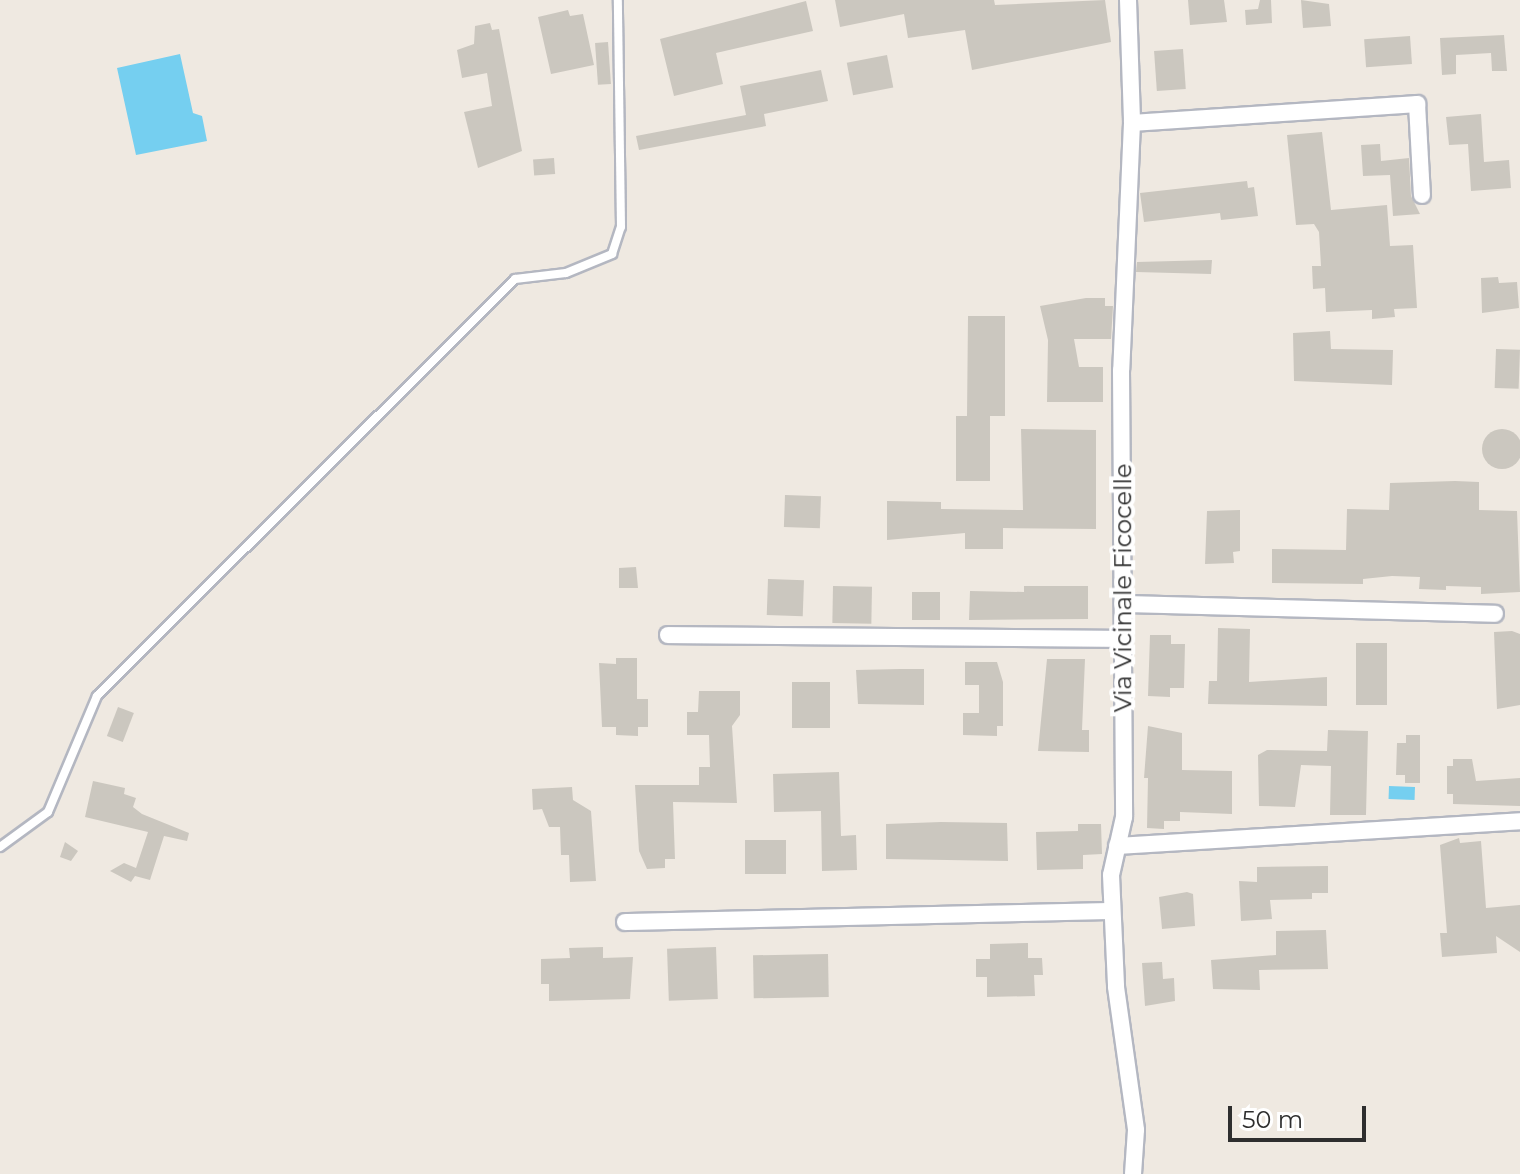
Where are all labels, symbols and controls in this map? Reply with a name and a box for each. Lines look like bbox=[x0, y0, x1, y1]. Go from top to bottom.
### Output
street label: Via Vicinale Ficocelle bbox=[1109, 464, 1137, 712]
scale bar bbox=[1232, 1090, 1370, 1140]
text: 50 m bbox=[1242, 1105, 1303, 1134]

